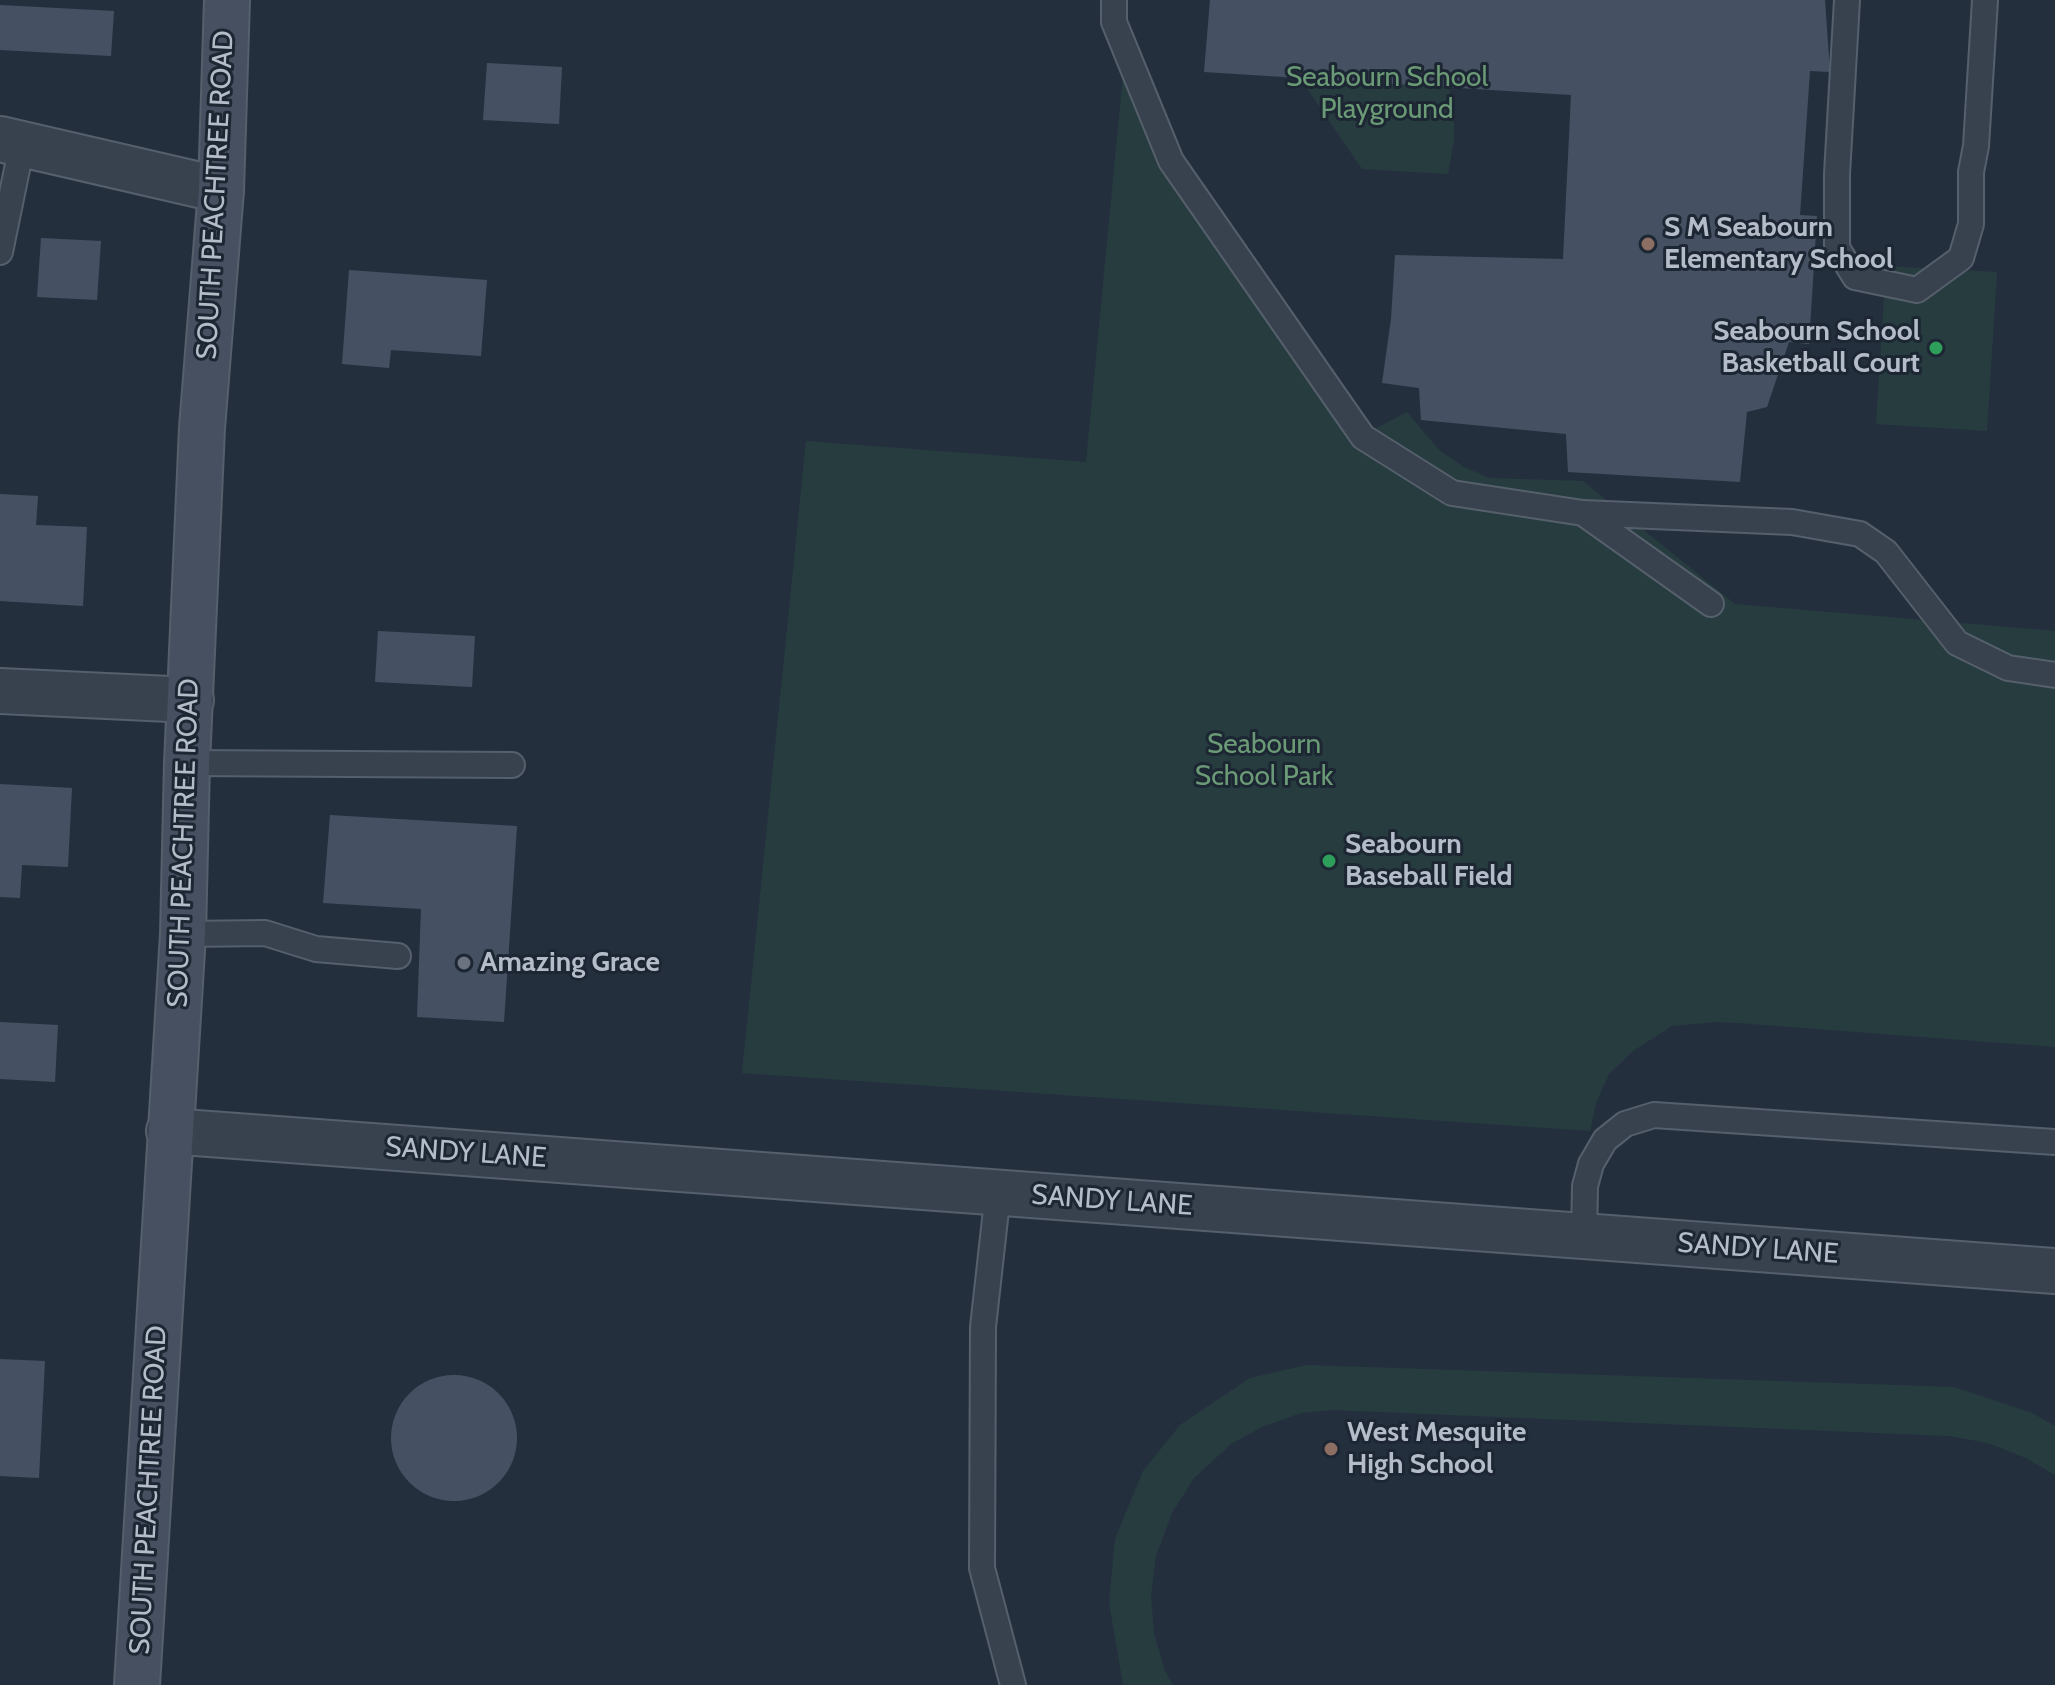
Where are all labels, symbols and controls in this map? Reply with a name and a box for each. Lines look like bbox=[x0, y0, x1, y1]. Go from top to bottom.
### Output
street label: SOUTH PEACHTREE ROAD bbox=[191, 30, 241, 360]
park label: Seabourn School Playground bbox=[1286, 61, 1488, 127]
place label: S M Seabourn Elementary School bbox=[1664, 211, 1893, 277]
marker: S M Seabourn Elementary School bbox=[1639, 235, 1657, 253]
place label: Seabourn School Basketball Court bbox=[1713, 315, 1920, 381]
marker: Seabourn School Basketball Court bbox=[1927, 339, 1945, 357]
street label: SOUTH PEACHTREE ROAD bbox=[161, 678, 207, 1008]
park label: Seabourn School Park bbox=[1195, 728, 1333, 794]
place label: Seabourn Baseball Field bbox=[1345, 828, 1513, 894]
marker: Seabourn Baseball Field bbox=[1320, 852, 1338, 870]
place label: Amazing Grace bbox=[480, 946, 660, 980]
marker: Amazing Grace bbox=[455, 954, 473, 972]
street label: SANDY LANE bbox=[384, 1131, 548, 1175]
street label: SANDY LANE bbox=[1030, 1179, 1194, 1223]
street label: SANDY LANE bbox=[1676, 1227, 1840, 1271]
street label: SOUTH PEACHTREE ROAD bbox=[124, 1325, 174, 1655]
place label: West Mesquite High School bbox=[1347, 1416, 1527, 1482]
marker: West Mesquite High School bbox=[1322, 1440, 1340, 1458]

